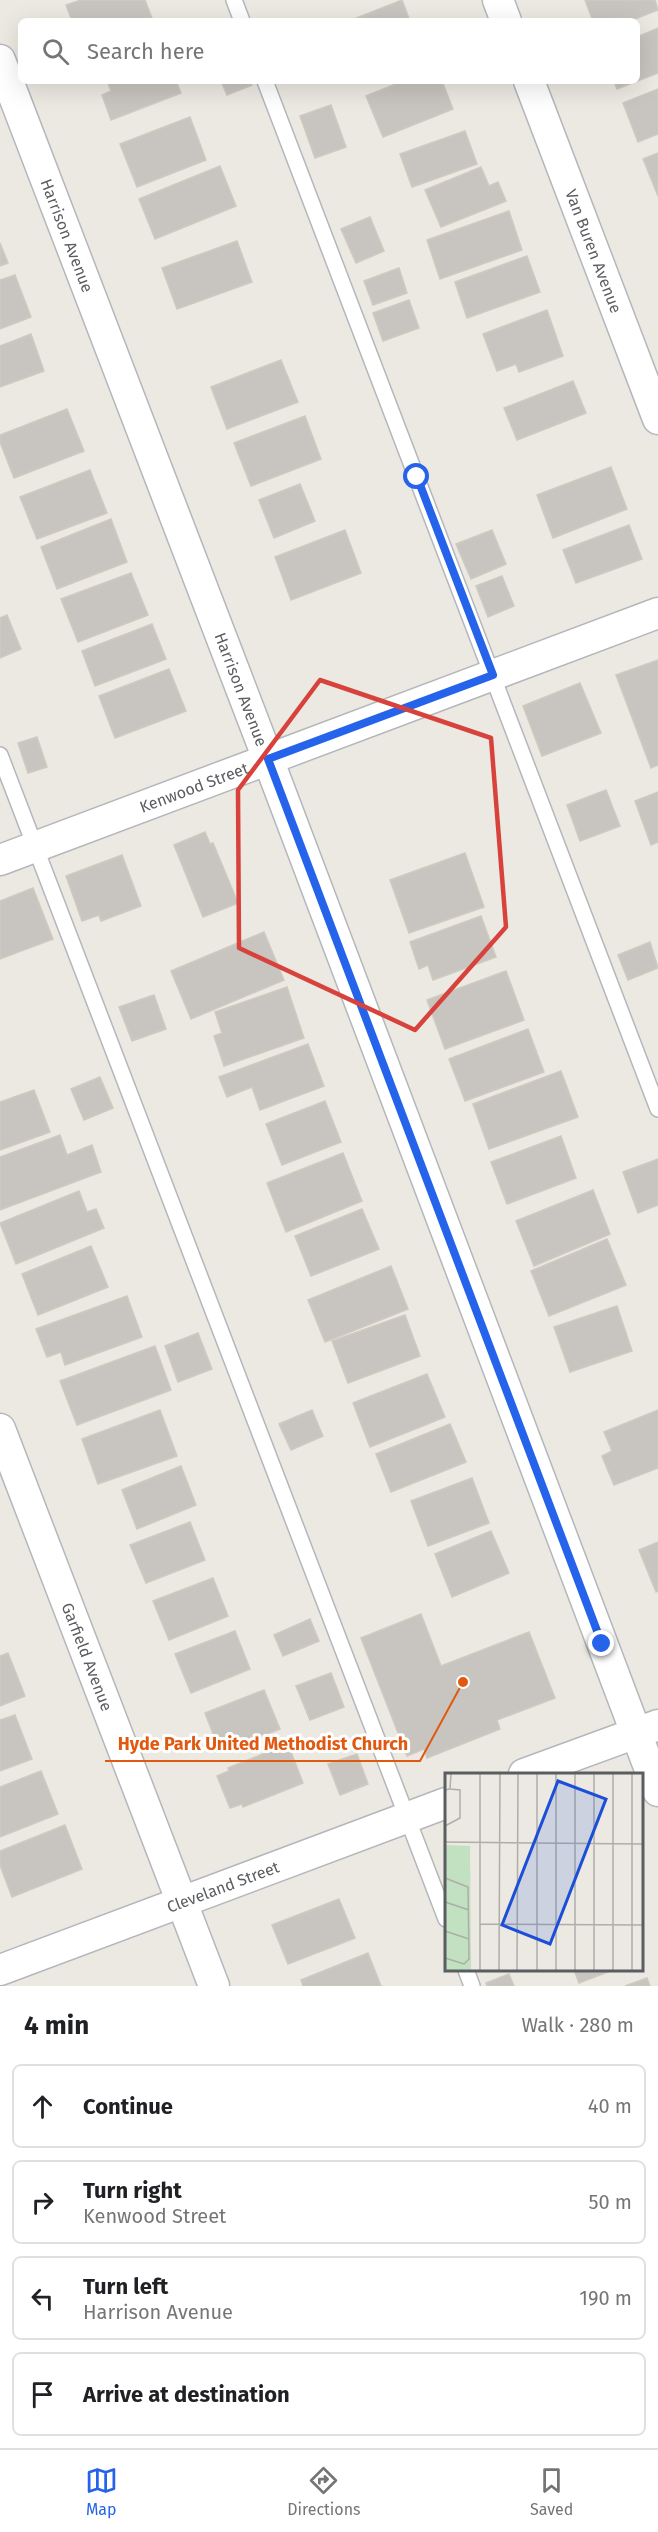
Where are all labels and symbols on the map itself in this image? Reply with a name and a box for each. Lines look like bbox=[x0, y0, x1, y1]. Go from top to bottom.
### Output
street label: Harrison Avenue bbox=[36, 176, 97, 295]
street label: Van Buren Avenue bbox=[561, 187, 626, 316]
route start bbox=[403, 463, 429, 489]
street label: Harrison Avenue bbox=[210, 630, 271, 749]
street label: Kenwood Street bbox=[137, 759, 251, 817]
street label: Garfield Avenue bbox=[58, 1600, 116, 1714]
route end bbox=[588, 1630, 614, 1656]
callout: Hyde Park United Methodist Church bbox=[105, 1725, 420, 1761]
text: Hyde Park United Methodist Church bbox=[118, 1733, 408, 1755]
inset map bbox=[445, 1773, 643, 1971]
street label: Cleveland Street bbox=[164, 1857, 282, 1917]

